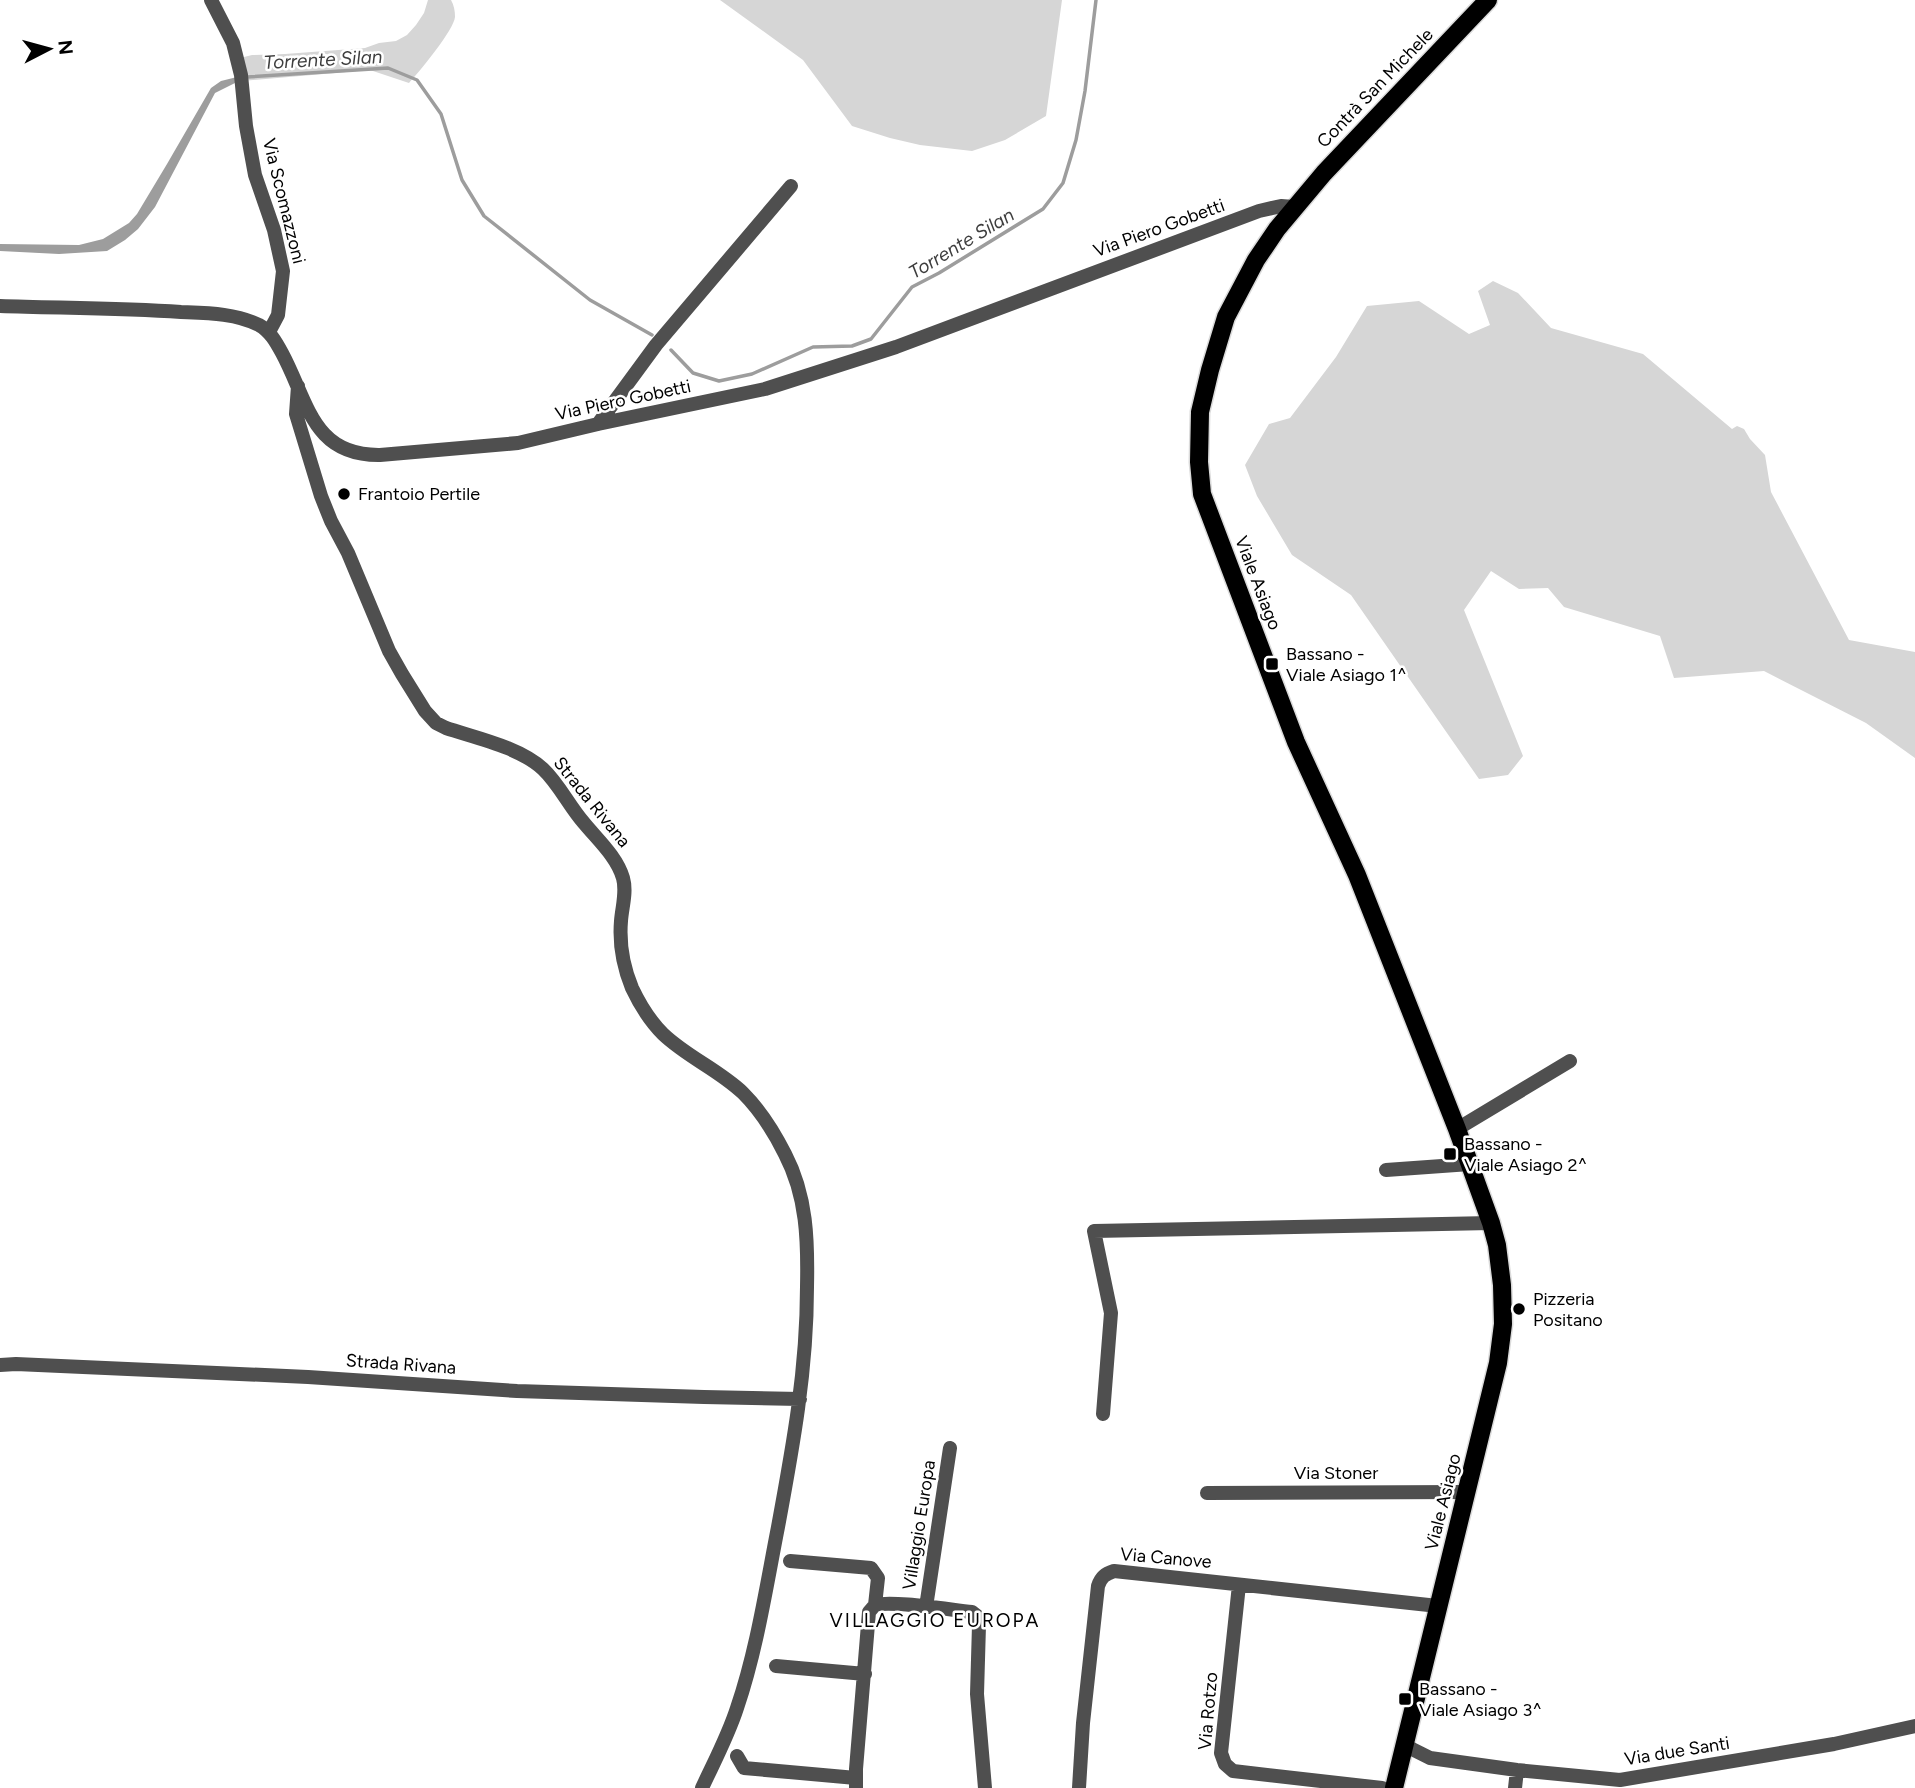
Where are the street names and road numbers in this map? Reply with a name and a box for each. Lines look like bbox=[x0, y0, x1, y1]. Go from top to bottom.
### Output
street label: Contrà San Michele bbox=[1312, 24, 1438, 152]
street label: Via Scomazzoni bbox=[258, 136, 310, 266]
street label: Via Piero Gobetti bbox=[1090, 194, 1228, 262]
street label: Via Piero Gobetti bbox=[553, 375, 693, 425]
street label: Viale Asiago bbox=[1230, 533, 1286, 633]
street label: Strada Rivana bbox=[549, 752, 635, 852]
street label: Strada Rivana bbox=[345, 1349, 457, 1379]
street label: Viale Asiago bbox=[1420, 1451, 1466, 1553]
street label: Villaggio Europa bbox=[898, 1459, 940, 1591]
street label: Via Stoner bbox=[1294, 1462, 1378, 1484]
street label: Via Canove bbox=[1119, 1543, 1213, 1573]
street label: Via Rotzo bbox=[1194, 1671, 1222, 1751]
street label: Via due Santi bbox=[1623, 1732, 1731, 1770]

